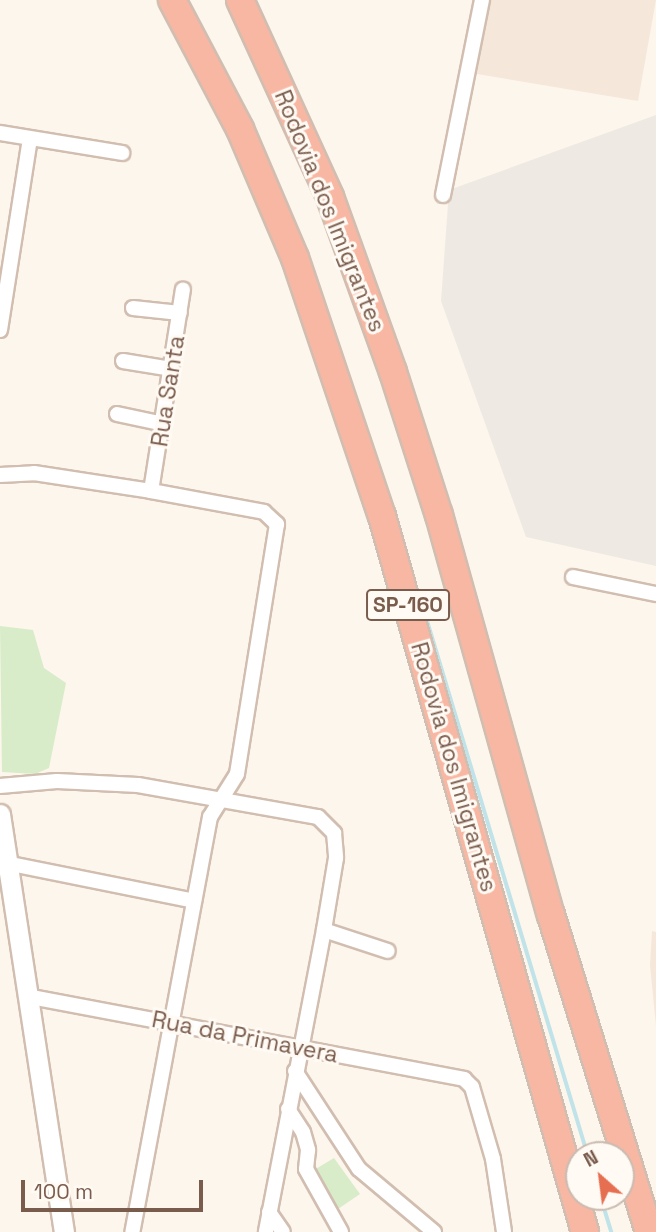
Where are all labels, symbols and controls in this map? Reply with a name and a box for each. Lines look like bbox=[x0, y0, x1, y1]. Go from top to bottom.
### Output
street label: Rodovia dos Imigrantes bbox=[269, 86, 391, 336]
street label: Rua Santa bbox=[146, 333, 190, 449]
road number: SP-160 bbox=[366, 588, 450, 622]
street label: Rodovia dos Imigrantes bbox=[405, 639, 503, 895]
street label: Rua da Primavera bbox=[149, 1005, 341, 1069]
north arrow bbox=[565, 1141, 635, 1211]
text: N bbox=[579, 1145, 602, 1173]
scale bar bbox=[24, 1166, 206, 1210]
text: 100 m bbox=[34, 1178, 93, 1205]

